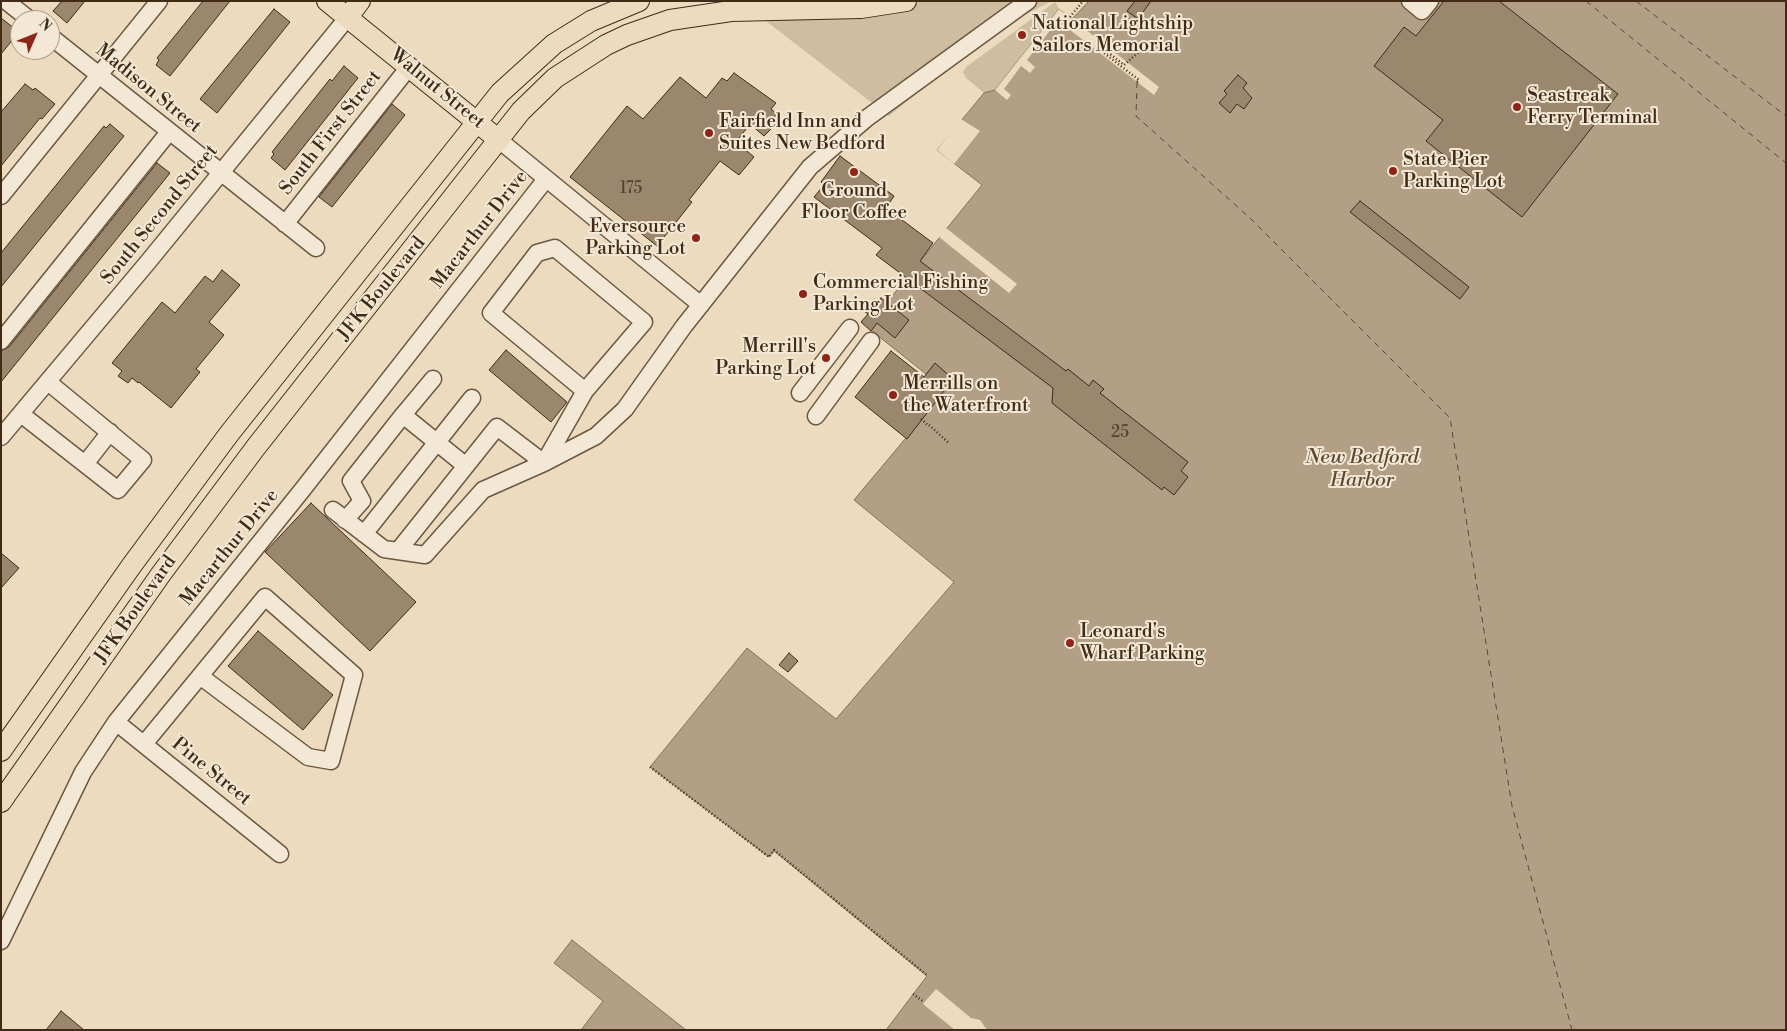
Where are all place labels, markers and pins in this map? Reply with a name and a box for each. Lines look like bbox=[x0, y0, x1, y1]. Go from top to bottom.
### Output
place label: National Lightship Sailors Memorial bbox=[1032, 13, 1193, 57]
marker: National Lightship Sailors Memorial bbox=[1016, 29, 1028, 41]
place label: Seastreak Ferry Terminal bbox=[1527, 85, 1658, 129]
marker: Seastreak Ferry Terminal bbox=[1511, 101, 1523, 113]
place label: Fairfield Inn and Suites New Bedford bbox=[719, 111, 885, 155]
marker: Fairfield Inn and Suites New Bedford bbox=[703, 127, 715, 139]
place label: State Pier Parking Lot bbox=[1403, 149, 1504, 193]
marker: State Pier Parking Lot bbox=[1387, 165, 1399, 177]
marker: Ground Floor Coffee bbox=[848, 166, 860, 178]
place label: Ground Floor Coffee bbox=[801, 180, 907, 224]
place label: Eversource Parking Lot bbox=[585, 216, 686, 260]
marker: Eversource Parking Lot bbox=[690, 232, 702, 244]
place label: Commercial Fishing Parking Lot bbox=[813, 272, 988, 316]
marker: Commercial Fishing Parking Lot bbox=[797, 288, 809, 300]
place label: Merrill's Parking Lot bbox=[715, 336, 816, 380]
marker: Merrill's Parking Lot bbox=[820, 352, 832, 364]
place label: Merrills on the Waterfront bbox=[903, 373, 1029, 417]
marker: Merrills on the Waterfront bbox=[887, 389, 899, 401]
place label: Leonard's Wharf Parking bbox=[1080, 621, 1205, 665]
marker: Leonard's Wharf Parking bbox=[1064, 637, 1076, 649]

